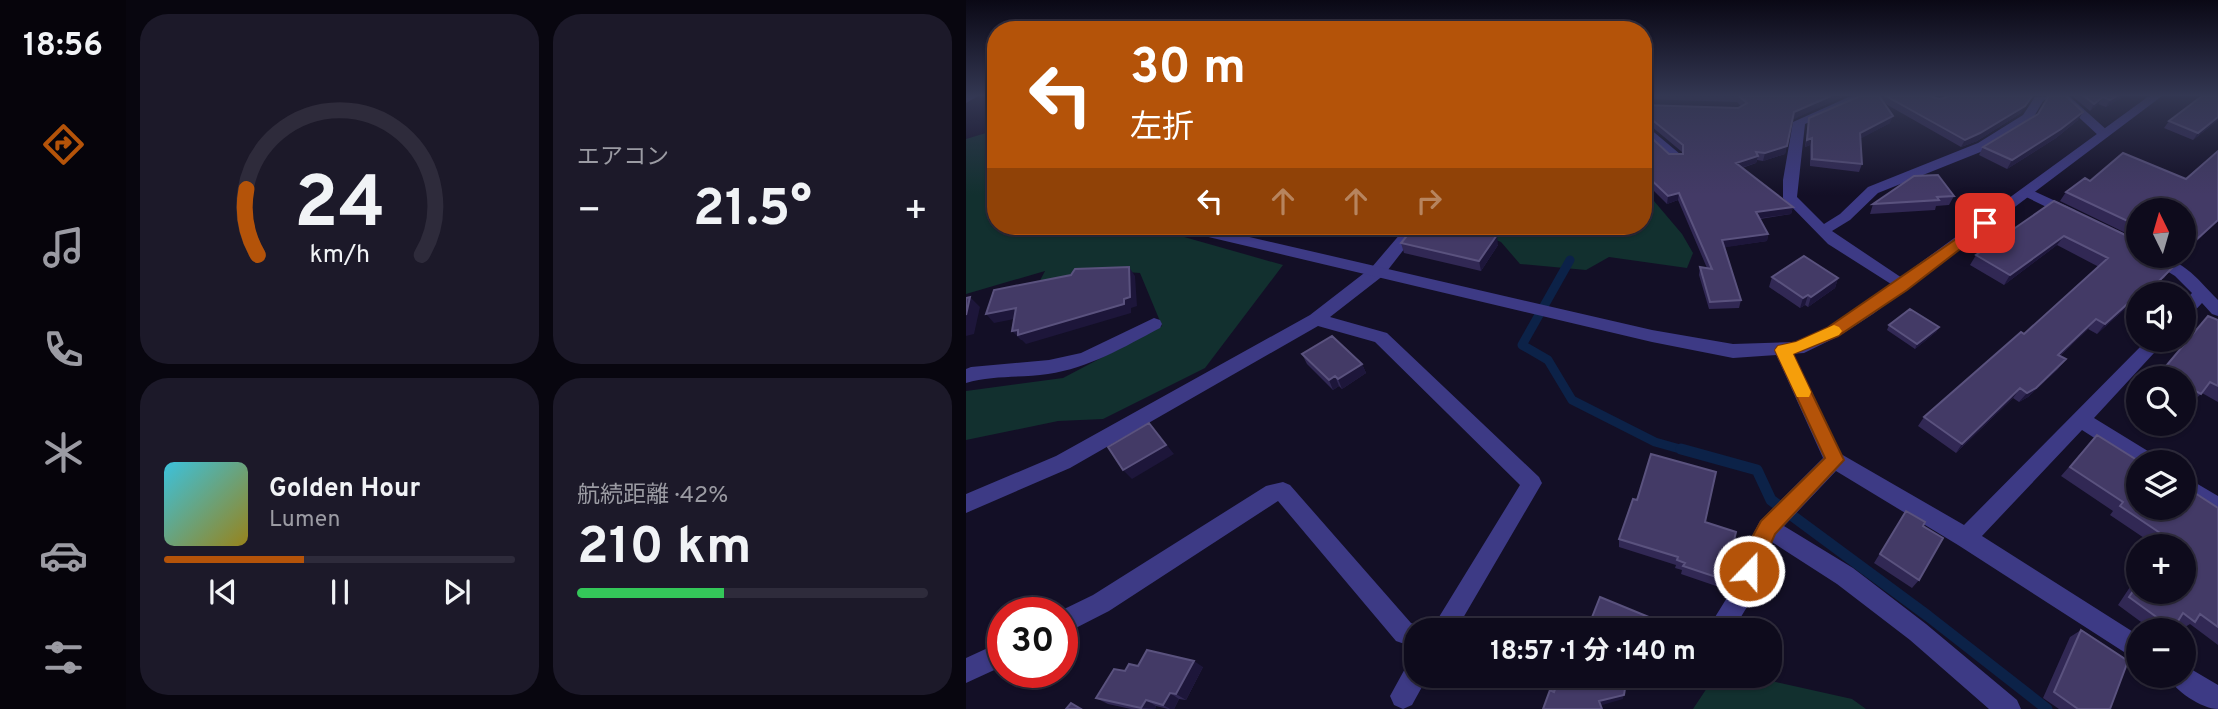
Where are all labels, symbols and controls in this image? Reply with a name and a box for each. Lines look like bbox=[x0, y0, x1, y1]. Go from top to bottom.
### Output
text: 18:56 bbox=[23, 27, 103, 67]
text: 30 m bbox=[1130, 39, 1246, 101]
icon: left bbox=[1015, 49, 1106, 140]
text: 左折 bbox=[1130, 109, 1194, 149]
icon: directions bbox=[39, 120, 88, 169]
text: エアコン bbox=[577, 144, 669, 173]
text: 24 bbox=[294, 161, 385, 253]
text: 21.5° bbox=[693, 178, 812, 244]
icon: left bbox=[1191, 182, 1229, 220]
icon: ahead bbox=[1264, 182, 1302, 220]
icon: ahead bbox=[1337, 182, 1375, 220]
icon: right bbox=[1410, 182, 1448, 220]
text: − bbox=[577, 188, 602, 237]
text: + bbox=[903, 188, 928, 237]
pin bbox=[1955, 193, 2015, 253]
north arrow bbox=[2126, 198, 2196, 268]
map controls bbox=[2126, 198, 2196, 688]
icon: arrive bbox=[1966, 204, 2004, 242]
icon: music bbox=[39, 223, 88, 272]
text: km/h bbox=[309, 240, 370, 272]
button: sound bbox=[2126, 282, 2196, 352]
icon: phone bbox=[39, 325, 88, 374]
button: search bbox=[2126, 366, 2196, 436]
icon: climate bbox=[39, 428, 88, 477]
button: layers bbox=[2126, 450, 2196, 520]
text: Golden Hour bbox=[269, 473, 420, 506]
text: 航続距離 · 42% bbox=[577, 482, 728, 511]
text: Lumen bbox=[269, 506, 340, 535]
text: 210 km bbox=[577, 516, 752, 582]
icon: car bbox=[39, 531, 88, 580]
position arrow bbox=[1712, 534, 1786, 608]
button: + bbox=[2126, 534, 2196, 604]
icon: previous bbox=[204, 573, 242, 611]
icon: pause bbox=[321, 573, 359, 611]
icon: next bbox=[438, 573, 476, 611]
speed limit sign: 30 bbox=[987, 597, 1078, 688]
button: − bbox=[2126, 618, 2196, 688]
icon: filters bbox=[39, 633, 88, 682]
text: 18:57 · 1 分 · 140 m bbox=[1490, 636, 1696, 669]

